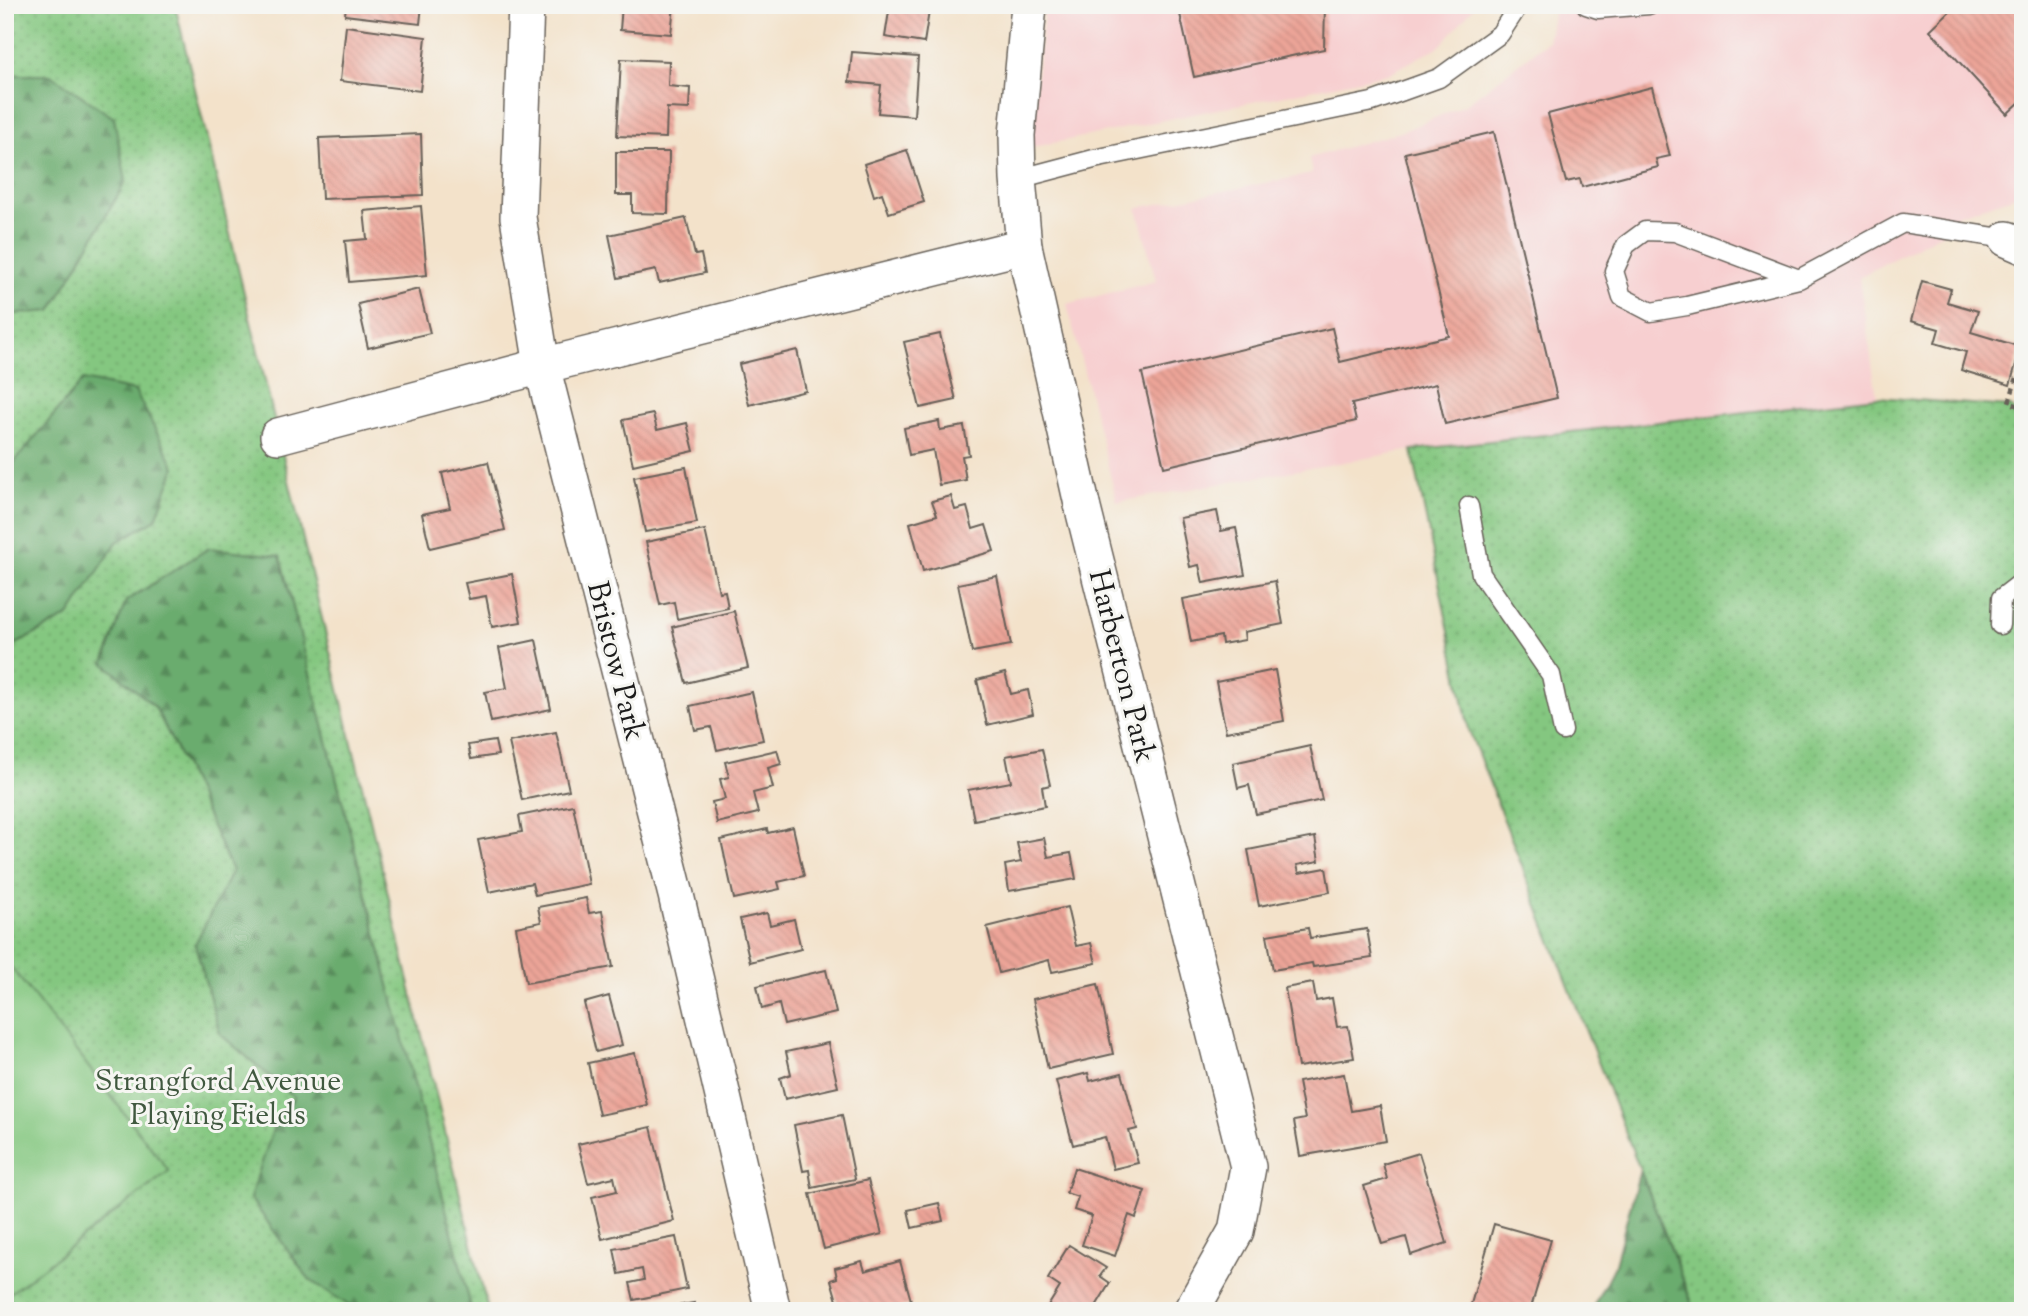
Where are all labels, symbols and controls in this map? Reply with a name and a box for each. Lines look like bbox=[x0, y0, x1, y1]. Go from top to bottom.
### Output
street label: Harberton Park bbox=[1076, 565, 1165, 768]
street label: Bristow Park bbox=[574, 578, 655, 746]
park label: Strangford Avenue Playing Fields bbox=[95, 1061, 341, 1138]

